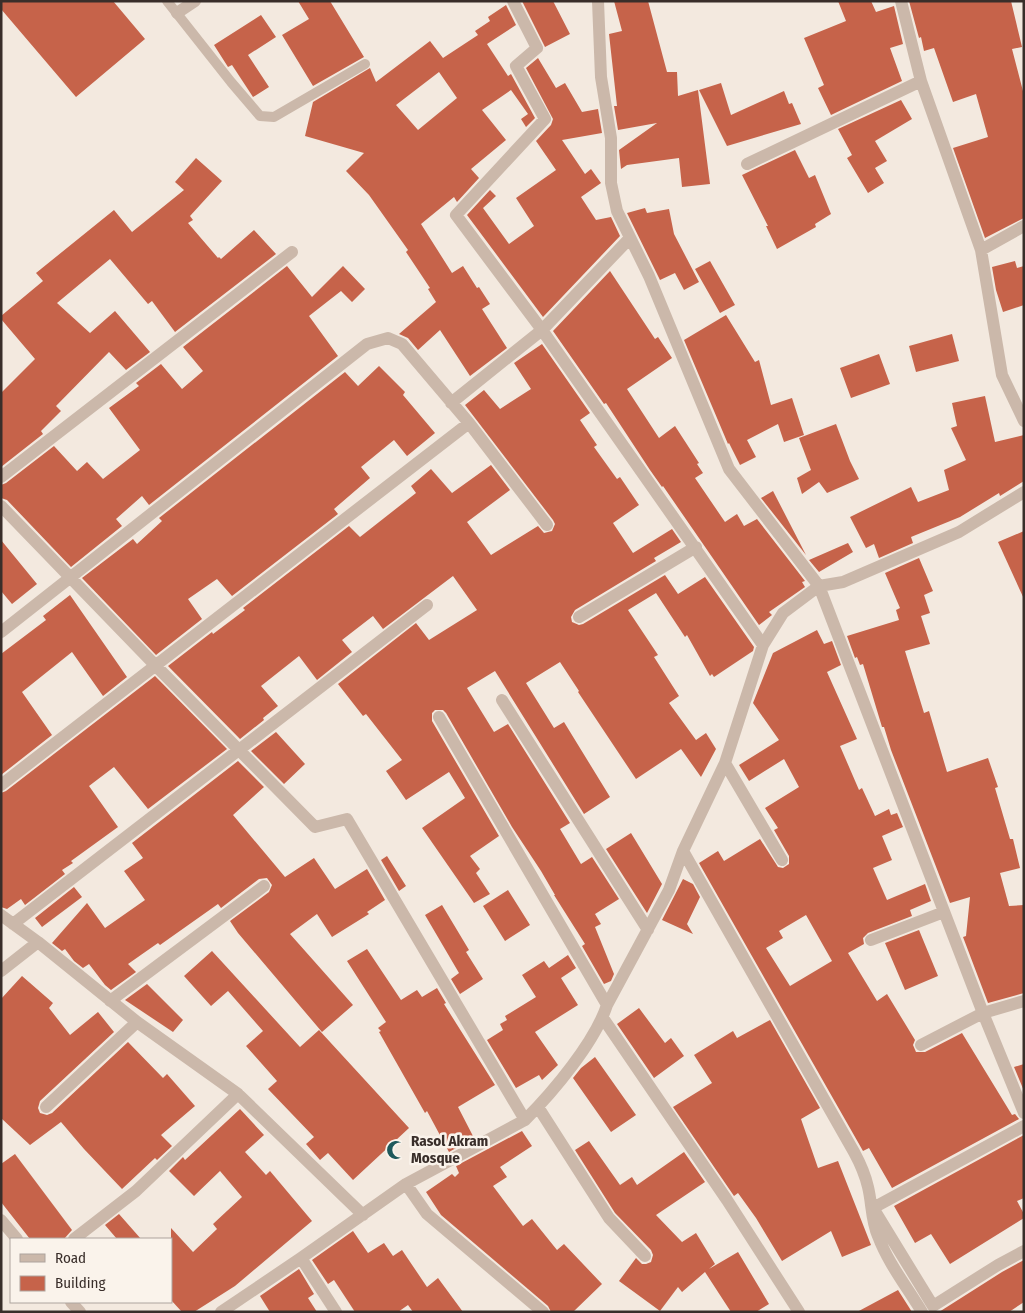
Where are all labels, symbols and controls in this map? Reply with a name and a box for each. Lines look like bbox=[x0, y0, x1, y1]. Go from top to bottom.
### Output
place label: Rasol Akram Mosque bbox=[411, 1132, 488, 1167]
mosque icon: Rasol Akram Mosque bbox=[385, 1139, 407, 1161]
legend bbox=[10, 1238, 172, 1303]
text: Road bbox=[55, 1249, 86, 1267]
text: Building bbox=[55, 1274, 106, 1292]

